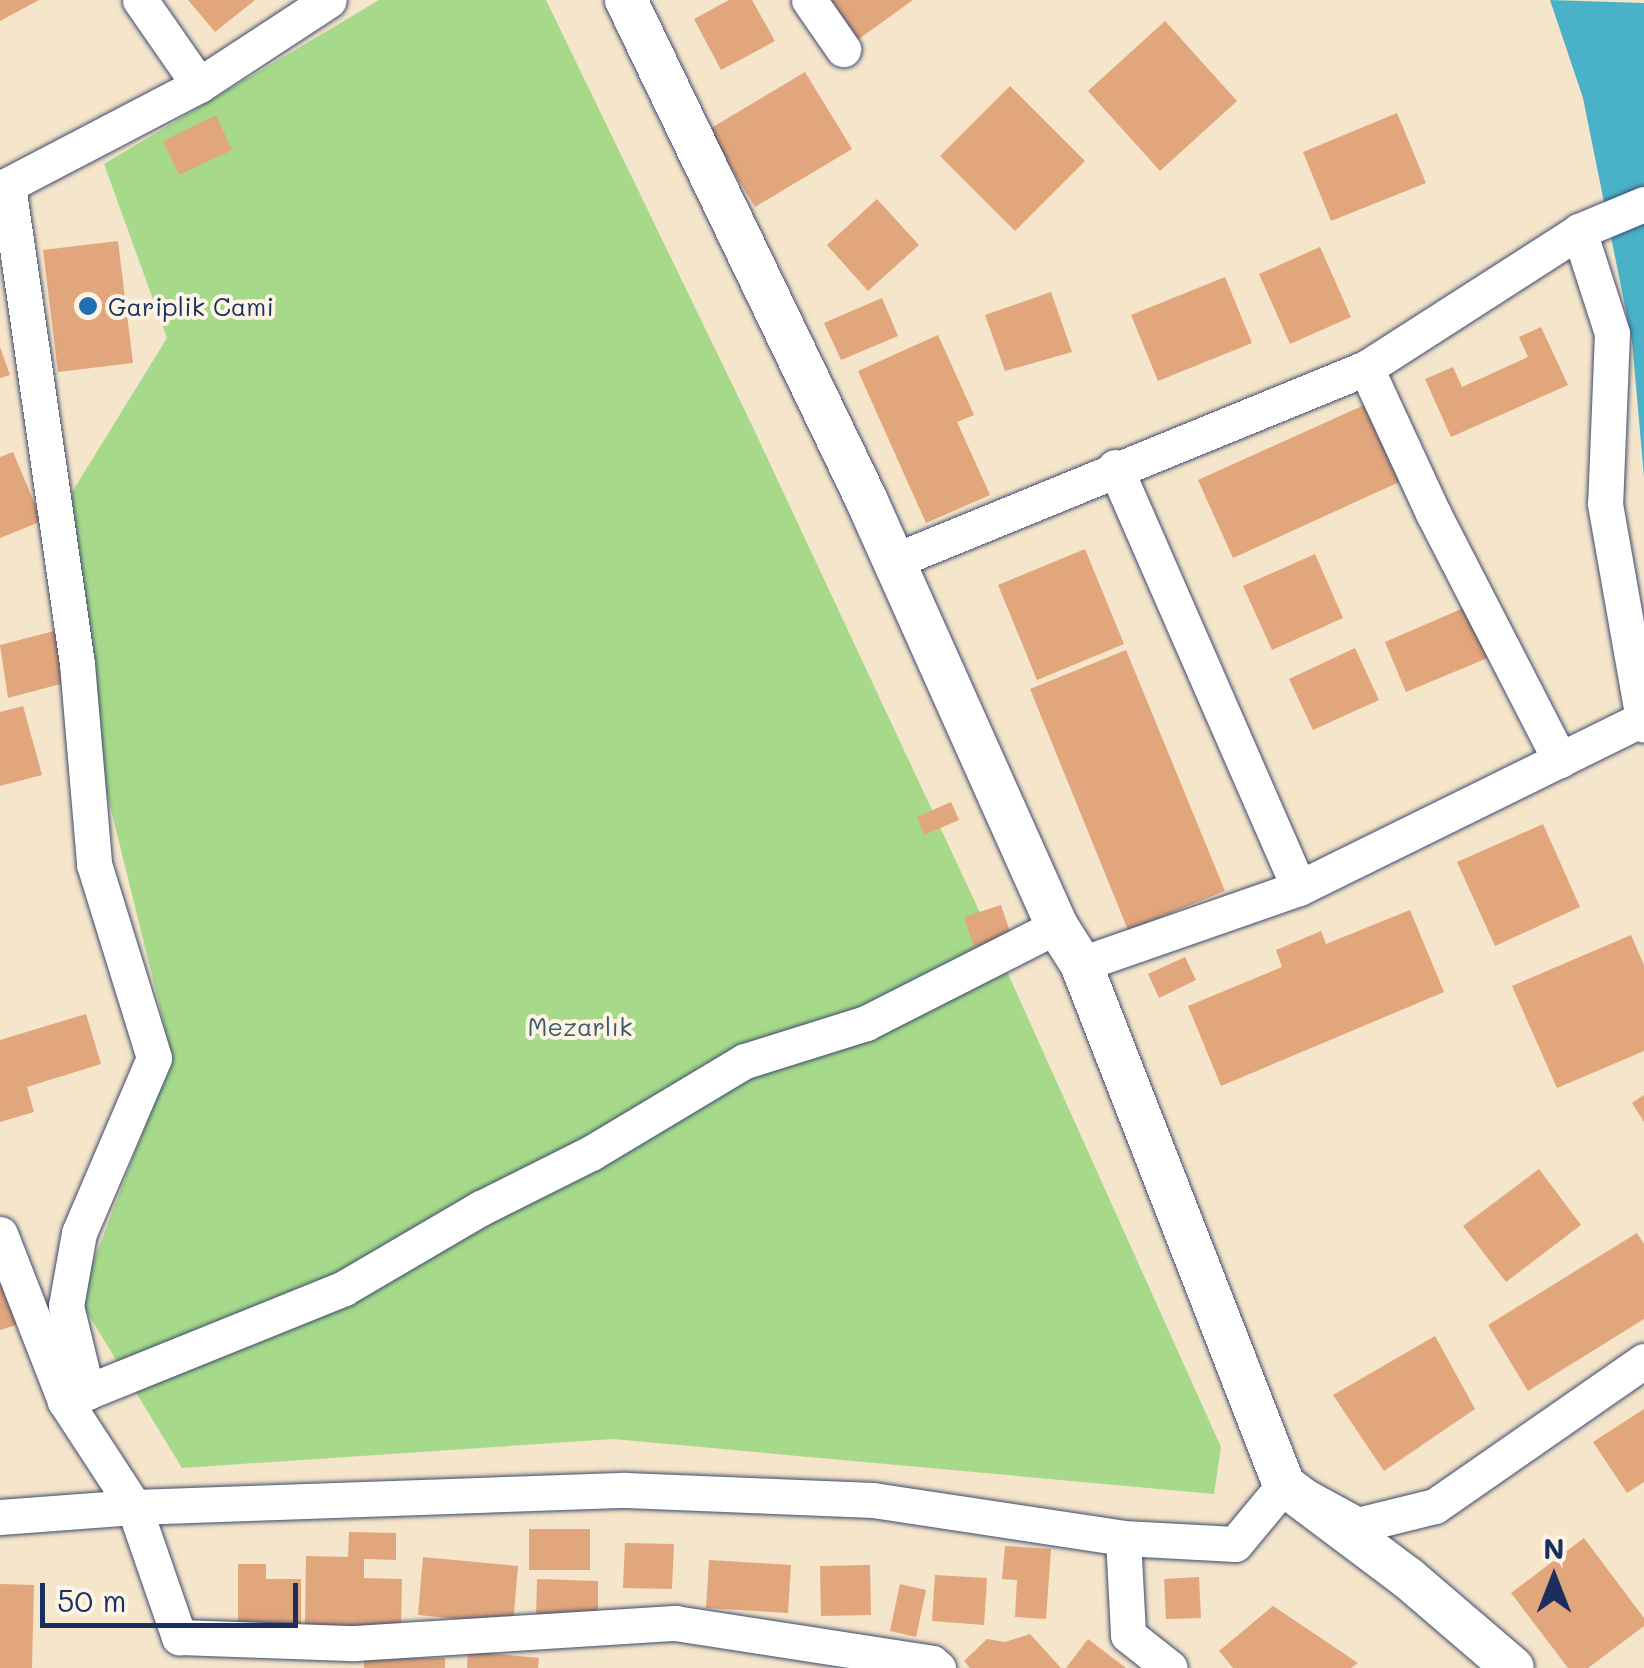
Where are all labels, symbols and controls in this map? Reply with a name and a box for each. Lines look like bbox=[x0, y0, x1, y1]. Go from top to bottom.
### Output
place label: Gariplik Cami bbox=[108, 291, 274, 321]
marker: Gariplik Cami bbox=[77, 295, 99, 317]
park label: Mezarlık bbox=[528, 1011, 632, 1041]
north arrow bbox=[1504, 1528, 1604, 1628]
text: N bbox=[1543, 1530, 1565, 1566]
scale bar bbox=[45, 1563, 302, 1625]
text: 50 m bbox=[57, 1580, 127, 1620]

